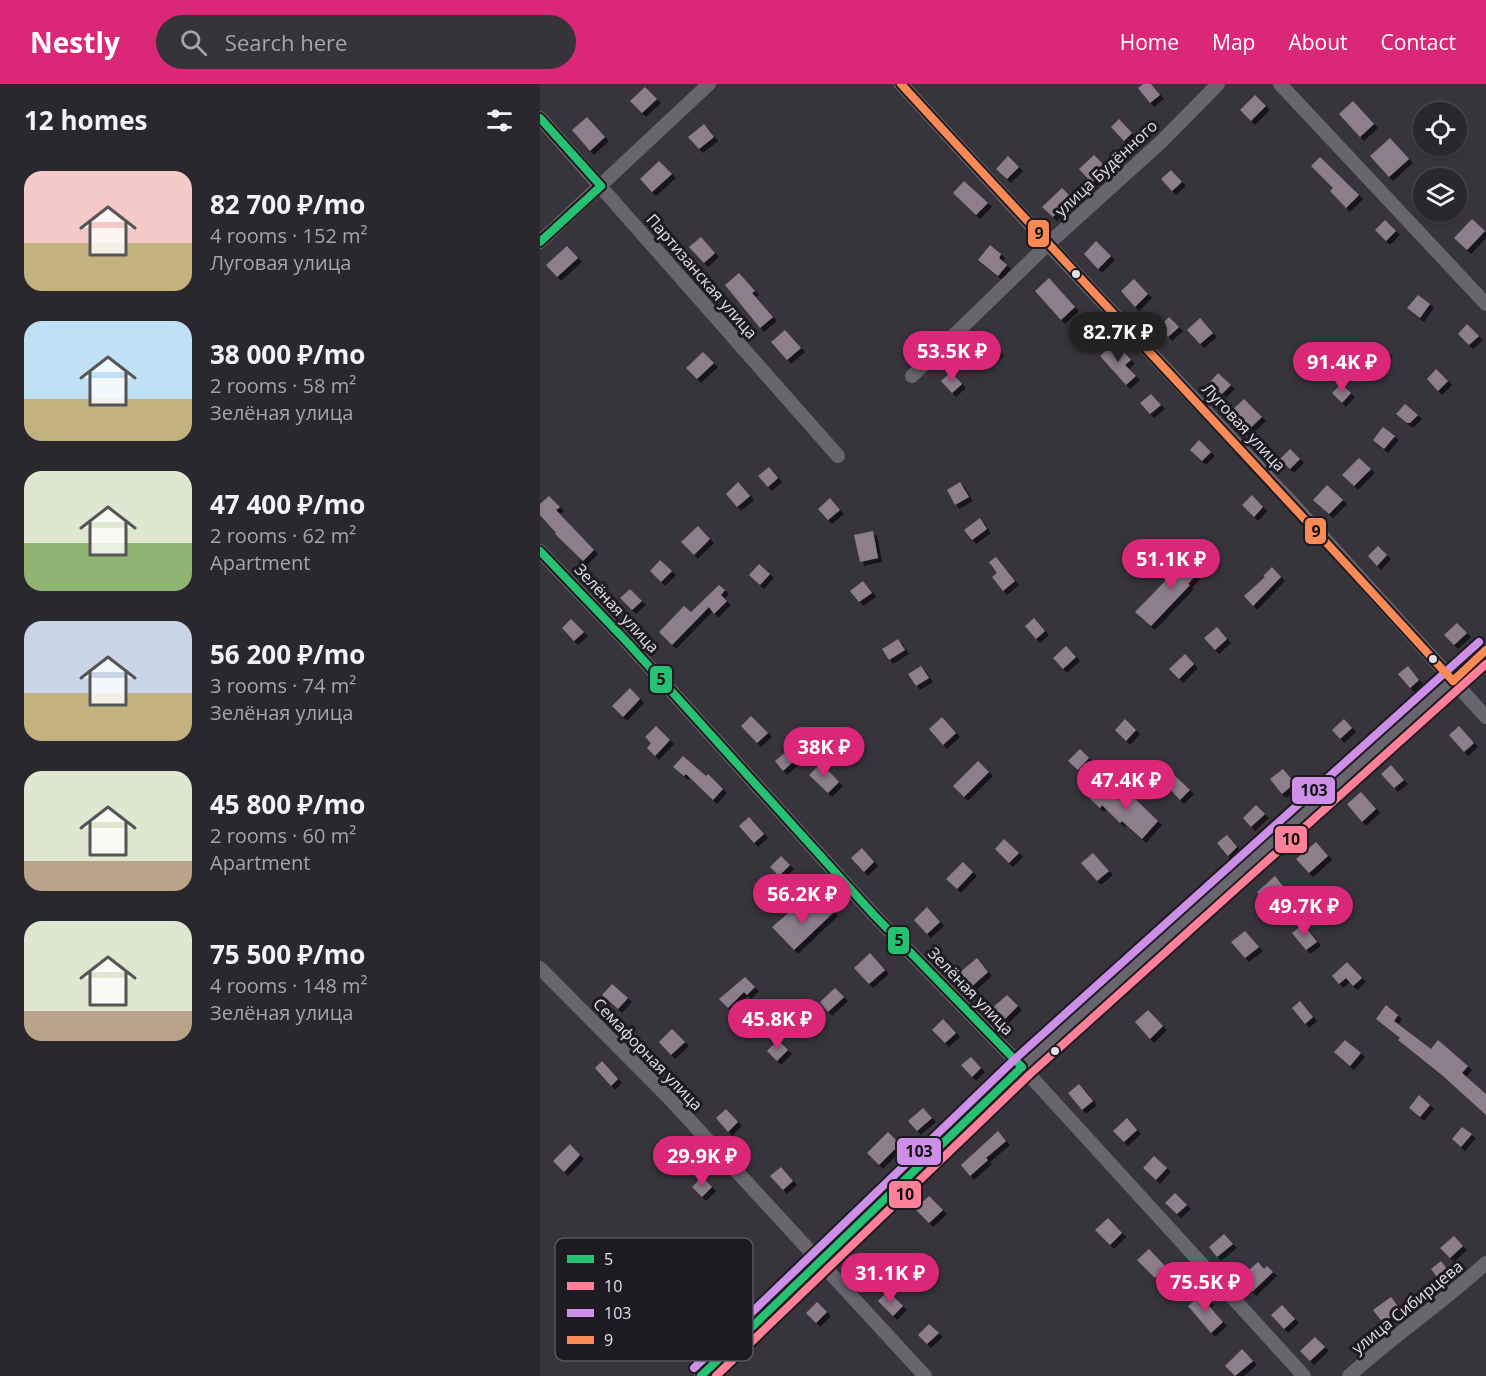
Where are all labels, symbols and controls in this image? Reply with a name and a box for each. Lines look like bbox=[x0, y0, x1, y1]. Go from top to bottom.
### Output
search box bbox=[156, 15, 576, 69]
text: Nestly bbox=[30, 23, 120, 61]
icon: search bbox=[177, 26, 210, 59]
text: Search here bbox=[225, 27, 347, 57]
text: Home bbox=[1120, 28, 1179, 56]
text: Map bbox=[1212, 28, 1255, 56]
text: About bbox=[1288, 28, 1348, 56]
text: Contact bbox=[1381, 28, 1456, 56]
text: 12 homes bbox=[24, 102, 148, 138]
map controls bbox=[1413, 102, 1467, 222]
button: locate bbox=[1413, 102, 1467, 156]
icon: filters bbox=[483, 104, 516, 137]
street label: улица Будённого bbox=[1050, 115, 1162, 221]
button: layers bbox=[1413, 168, 1467, 222]
text: 82 700 ₽/mo bbox=[210, 186, 365, 222]
icon: home bbox=[72, 195, 144, 267]
street label: Партизанская улица bbox=[642, 209, 762, 343]
line badge: 9 bbox=[1027, 219, 1050, 248]
text: 4 rooms · 152 m² bbox=[210, 222, 368, 249]
text: 9 bbox=[1034, 222, 1044, 244]
text: Луговая улица bbox=[210, 249, 351, 276]
unlabelled marker bbox=[1070, 268, 1082, 280]
pin: 82.7K ₽ bbox=[1063, 312, 1173, 363]
text: 82.7K ₽ bbox=[1083, 318, 1153, 345]
pin: 53.5K ₽ bbox=[897, 331, 1007, 382]
text: 38 000 ₽/mo bbox=[210, 336, 365, 372]
text: 53.5K ₽ bbox=[917, 337, 987, 364]
pin: 91.4K ₽ bbox=[1287, 342, 1397, 393]
icon: home bbox=[72, 345, 144, 417]
text: 91.4K ₽ bbox=[1307, 348, 1377, 375]
text: 2 rooms · 58 m² bbox=[210, 372, 356, 399]
street label: Луговая улица bbox=[1197, 378, 1291, 476]
text: Зелёная улица bbox=[210, 399, 353, 426]
text: 47 400 ₽/mo bbox=[210, 486, 365, 522]
icon: home bbox=[72, 495, 144, 567]
line badge: 9 bbox=[1304, 517, 1327, 545]
text: 9 bbox=[1311, 520, 1321, 542]
text: 2 rooms · 62 m² bbox=[210, 522, 356, 549]
pin: 51.1K ₽ bbox=[1116, 539, 1226, 590]
text: 51.1K ₽ bbox=[1136, 545, 1206, 572]
text: Apartment bbox=[210, 549, 310, 576]
street label: Зелёная улица bbox=[570, 559, 664, 657]
text: 56 200 ₽/mo bbox=[210, 636, 365, 672]
icon: home bbox=[72, 645, 144, 717]
unlabelled marker bbox=[1427, 653, 1439, 665]
line badge: 5 bbox=[649, 665, 673, 694]
text: 5 bbox=[656, 668, 666, 690]
text: 3 rooms · 74 m² bbox=[210, 672, 356, 699]
text: Зелёная улица bbox=[210, 699, 353, 726]
pin: 38K ₽ bbox=[782, 727, 866, 778]
text: 38K ₽ bbox=[798, 733, 851, 760]
pin: 47.4K ₽ bbox=[1071, 760, 1181, 811]
text: 47.4K ₽ bbox=[1091, 766, 1161, 793]
line badge: 103 bbox=[1291, 776, 1336, 805]
text: 103 bbox=[1300, 779, 1328, 801]
text: 45 800 ₽/mo bbox=[210, 786, 365, 822]
icon: home bbox=[72, 795, 144, 867]
text: 2 rooms · 60 m² bbox=[210, 822, 356, 849]
line badge: 10 bbox=[1274, 825, 1308, 854]
text: 10 bbox=[1282, 828, 1300, 850]
text: Apartment bbox=[210, 849, 310, 876]
pin: 56.2K ₽ bbox=[747, 874, 857, 925]
text: 56.2K ₽ bbox=[767, 880, 837, 907]
pin: 49.7K ₽ bbox=[1249, 886, 1359, 937]
text: 49.7K ₽ bbox=[1269, 892, 1339, 919]
line badge: 5 bbox=[887, 926, 910, 955]
text: 5 bbox=[894, 929, 904, 951]
text: 75 500 ₽/mo bbox=[210, 936, 365, 972]
street label: Зелёная улица bbox=[923, 942, 1019, 1040]
icon: home bbox=[72, 945, 144, 1017]
text: 4 rooms · 148 m² bbox=[210, 972, 368, 999]
street label: Семафорная улица bbox=[588, 993, 708, 1115]
text: Зелёная улица bbox=[210, 999, 353, 1026]
pin: 45.8K ₽ bbox=[722, 999, 832, 1050]
text: 45.8K ₽ bbox=[742, 1005, 812, 1032]
unlabelled marker bbox=[1049, 1045, 1061, 1057]
pin: 29.9K ₽ bbox=[647, 1136, 757, 1187]
line badge: 103 bbox=[896, 1137, 942, 1166]
text: 103 bbox=[905, 1140, 933, 1162]
text: 29.9K ₽ bbox=[667, 1142, 737, 1169]
line badge: 10 bbox=[888, 1180, 922, 1209]
text: 10 bbox=[896, 1183, 914, 1205]
legend bbox=[555, 1238, 753, 1361]
text: 5 bbox=[604, 1248, 613, 1270]
pin: 31.1K ₽ bbox=[835, 1253, 945, 1304]
street label: улица Сибирцева bbox=[1347, 1255, 1467, 1359]
text: 31.1K ₽ bbox=[855, 1259, 925, 1286]
pin: 75.5K ₽ bbox=[1150, 1262, 1260, 1313]
text: 75.5K ₽ bbox=[1170, 1268, 1240, 1295]
text: 10 bbox=[604, 1275, 622, 1297]
text: 103 bbox=[604, 1302, 631, 1324]
text: 9 bbox=[604, 1329, 613, 1351]

